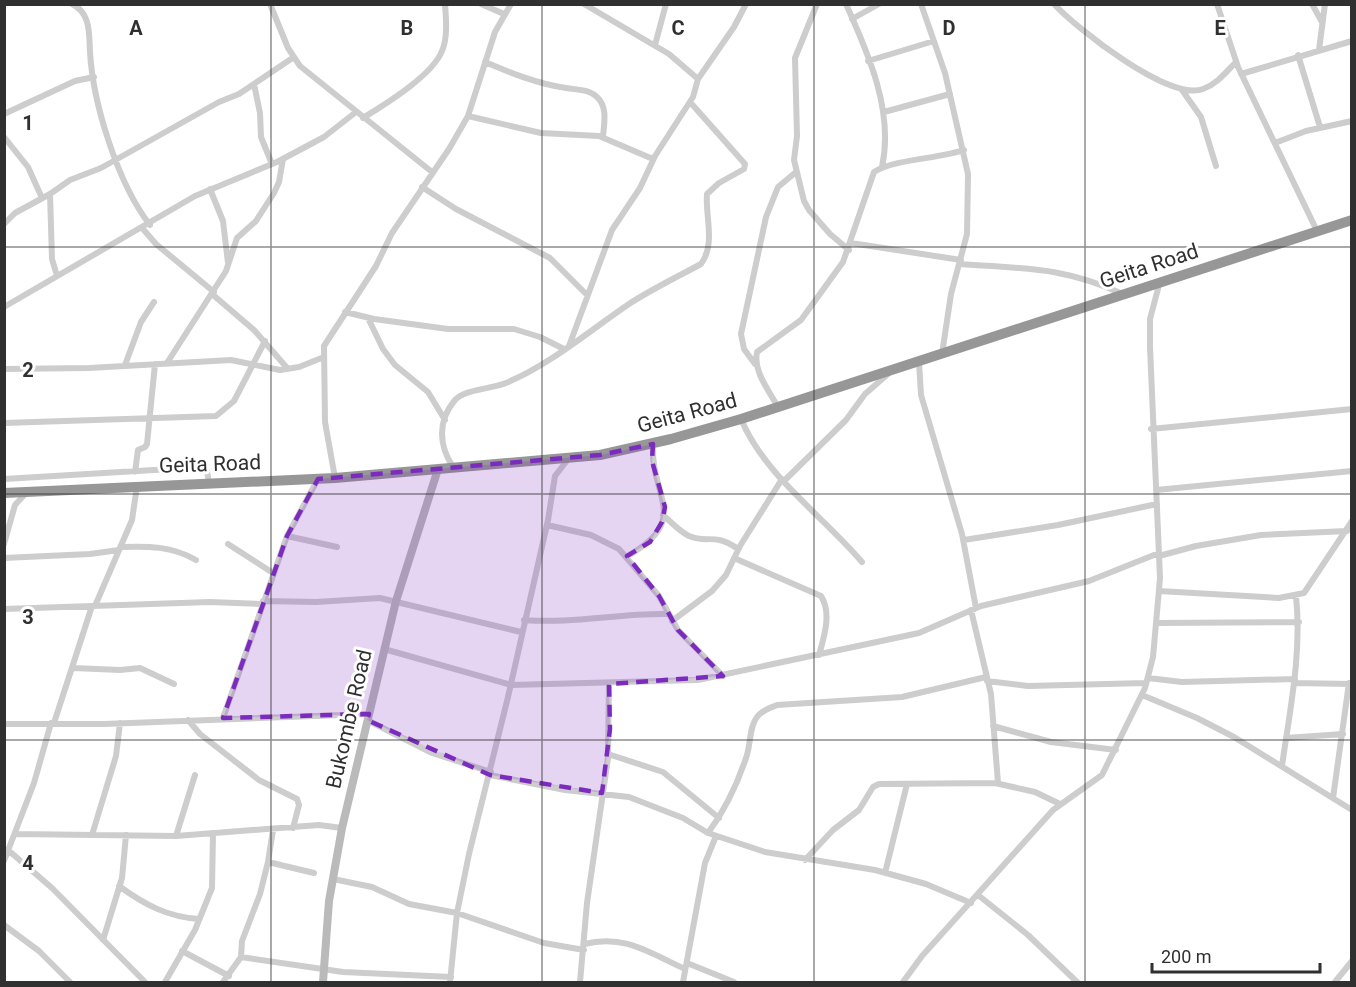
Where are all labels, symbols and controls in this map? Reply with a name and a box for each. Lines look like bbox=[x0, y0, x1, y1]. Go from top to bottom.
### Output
text: A bbox=[129, 16, 143, 40]
text: B bbox=[401, 16, 413, 40]
text: C bbox=[671, 16, 685, 40]
text: D bbox=[943, 16, 956, 40]
text: E bbox=[1214, 16, 1226, 40]
text: 1 bbox=[22, 111, 34, 135]
street label: Geita Road bbox=[1097, 239, 1201, 293]
text: 2 bbox=[22, 358, 34, 382]
street label: Geita Road bbox=[635, 388, 739, 438]
street label: Geita Road bbox=[158, 450, 262, 478]
text: 3 bbox=[22, 605, 34, 629]
street label: Bukombe Road bbox=[321, 647, 377, 791]
text: 4 bbox=[22, 851, 34, 875]
scale bar bbox=[1152, 936, 1320, 974]
text: 200 m bbox=[1161, 946, 1212, 967]

